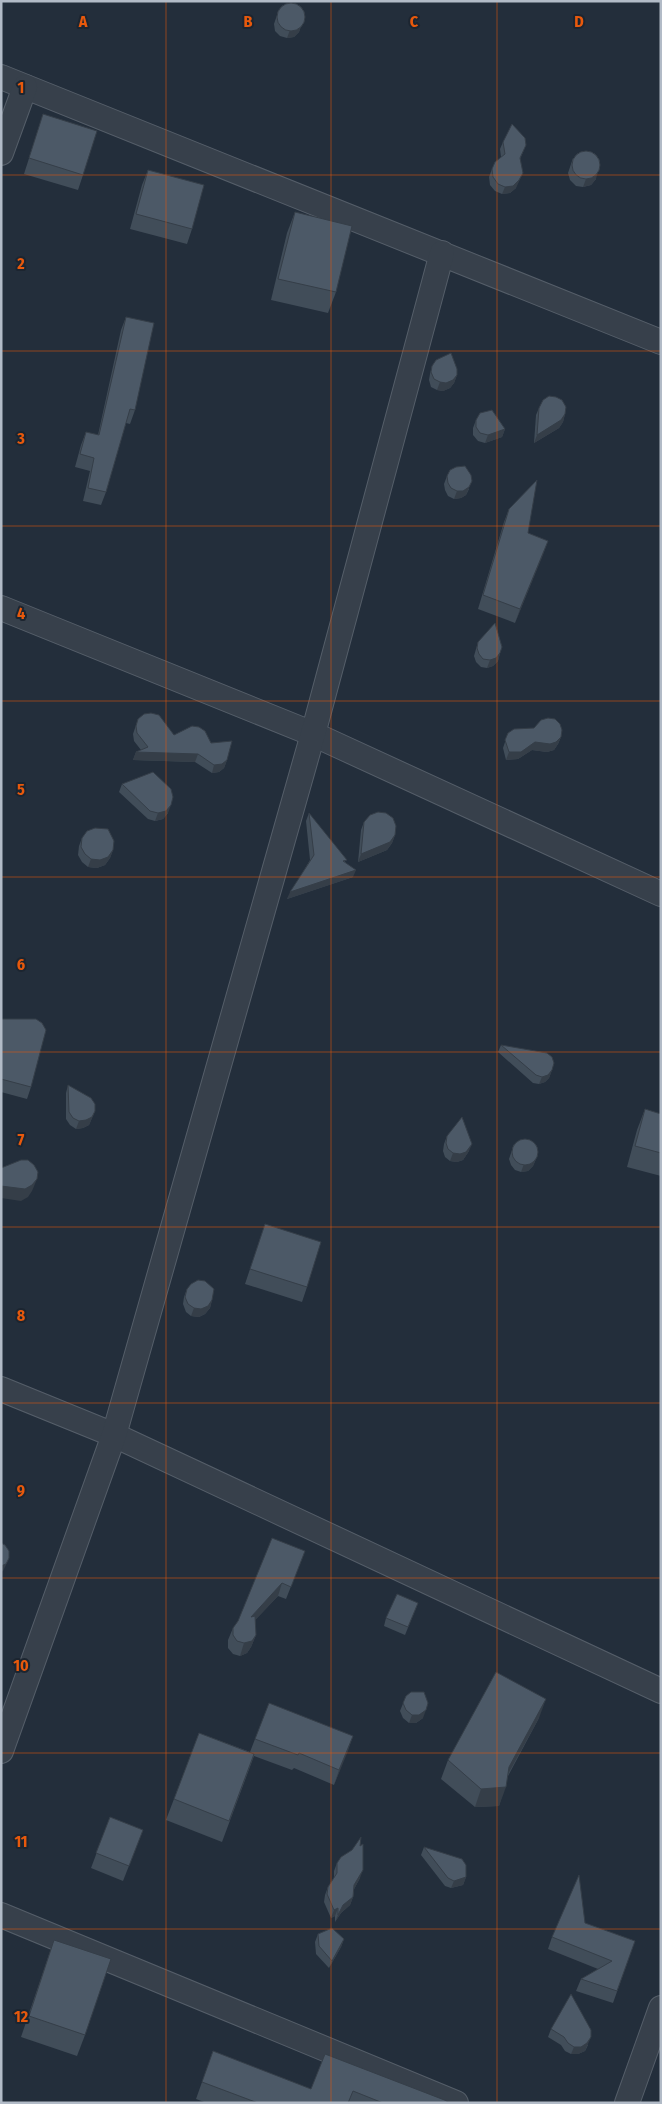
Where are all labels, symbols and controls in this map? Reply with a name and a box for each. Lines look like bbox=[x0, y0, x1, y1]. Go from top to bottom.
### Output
text: A bbox=[78, 12, 88, 31]
text: B bbox=[244, 12, 253, 31]
text: C bbox=[410, 12, 419, 31]
text: D bbox=[574, 12, 584, 31]
text: 1 bbox=[18, 78, 24, 97]
text: 2 bbox=[16, 254, 25, 273]
text: 3 bbox=[16, 429, 25, 448]
text: 4 bbox=[17, 604, 25, 623]
text: 5 bbox=[17, 780, 25, 799]
text: 6 bbox=[17, 955, 25, 974]
text: 7 bbox=[18, 1130, 25, 1149]
text: 8 bbox=[17, 1306, 26, 1325]
text: 9 bbox=[17, 1481, 25, 1500]
text: 10 bbox=[13, 1656, 29, 1675]
text: 11 bbox=[14, 1832, 28, 1851]
text: 12 bbox=[14, 2007, 29, 2026]

